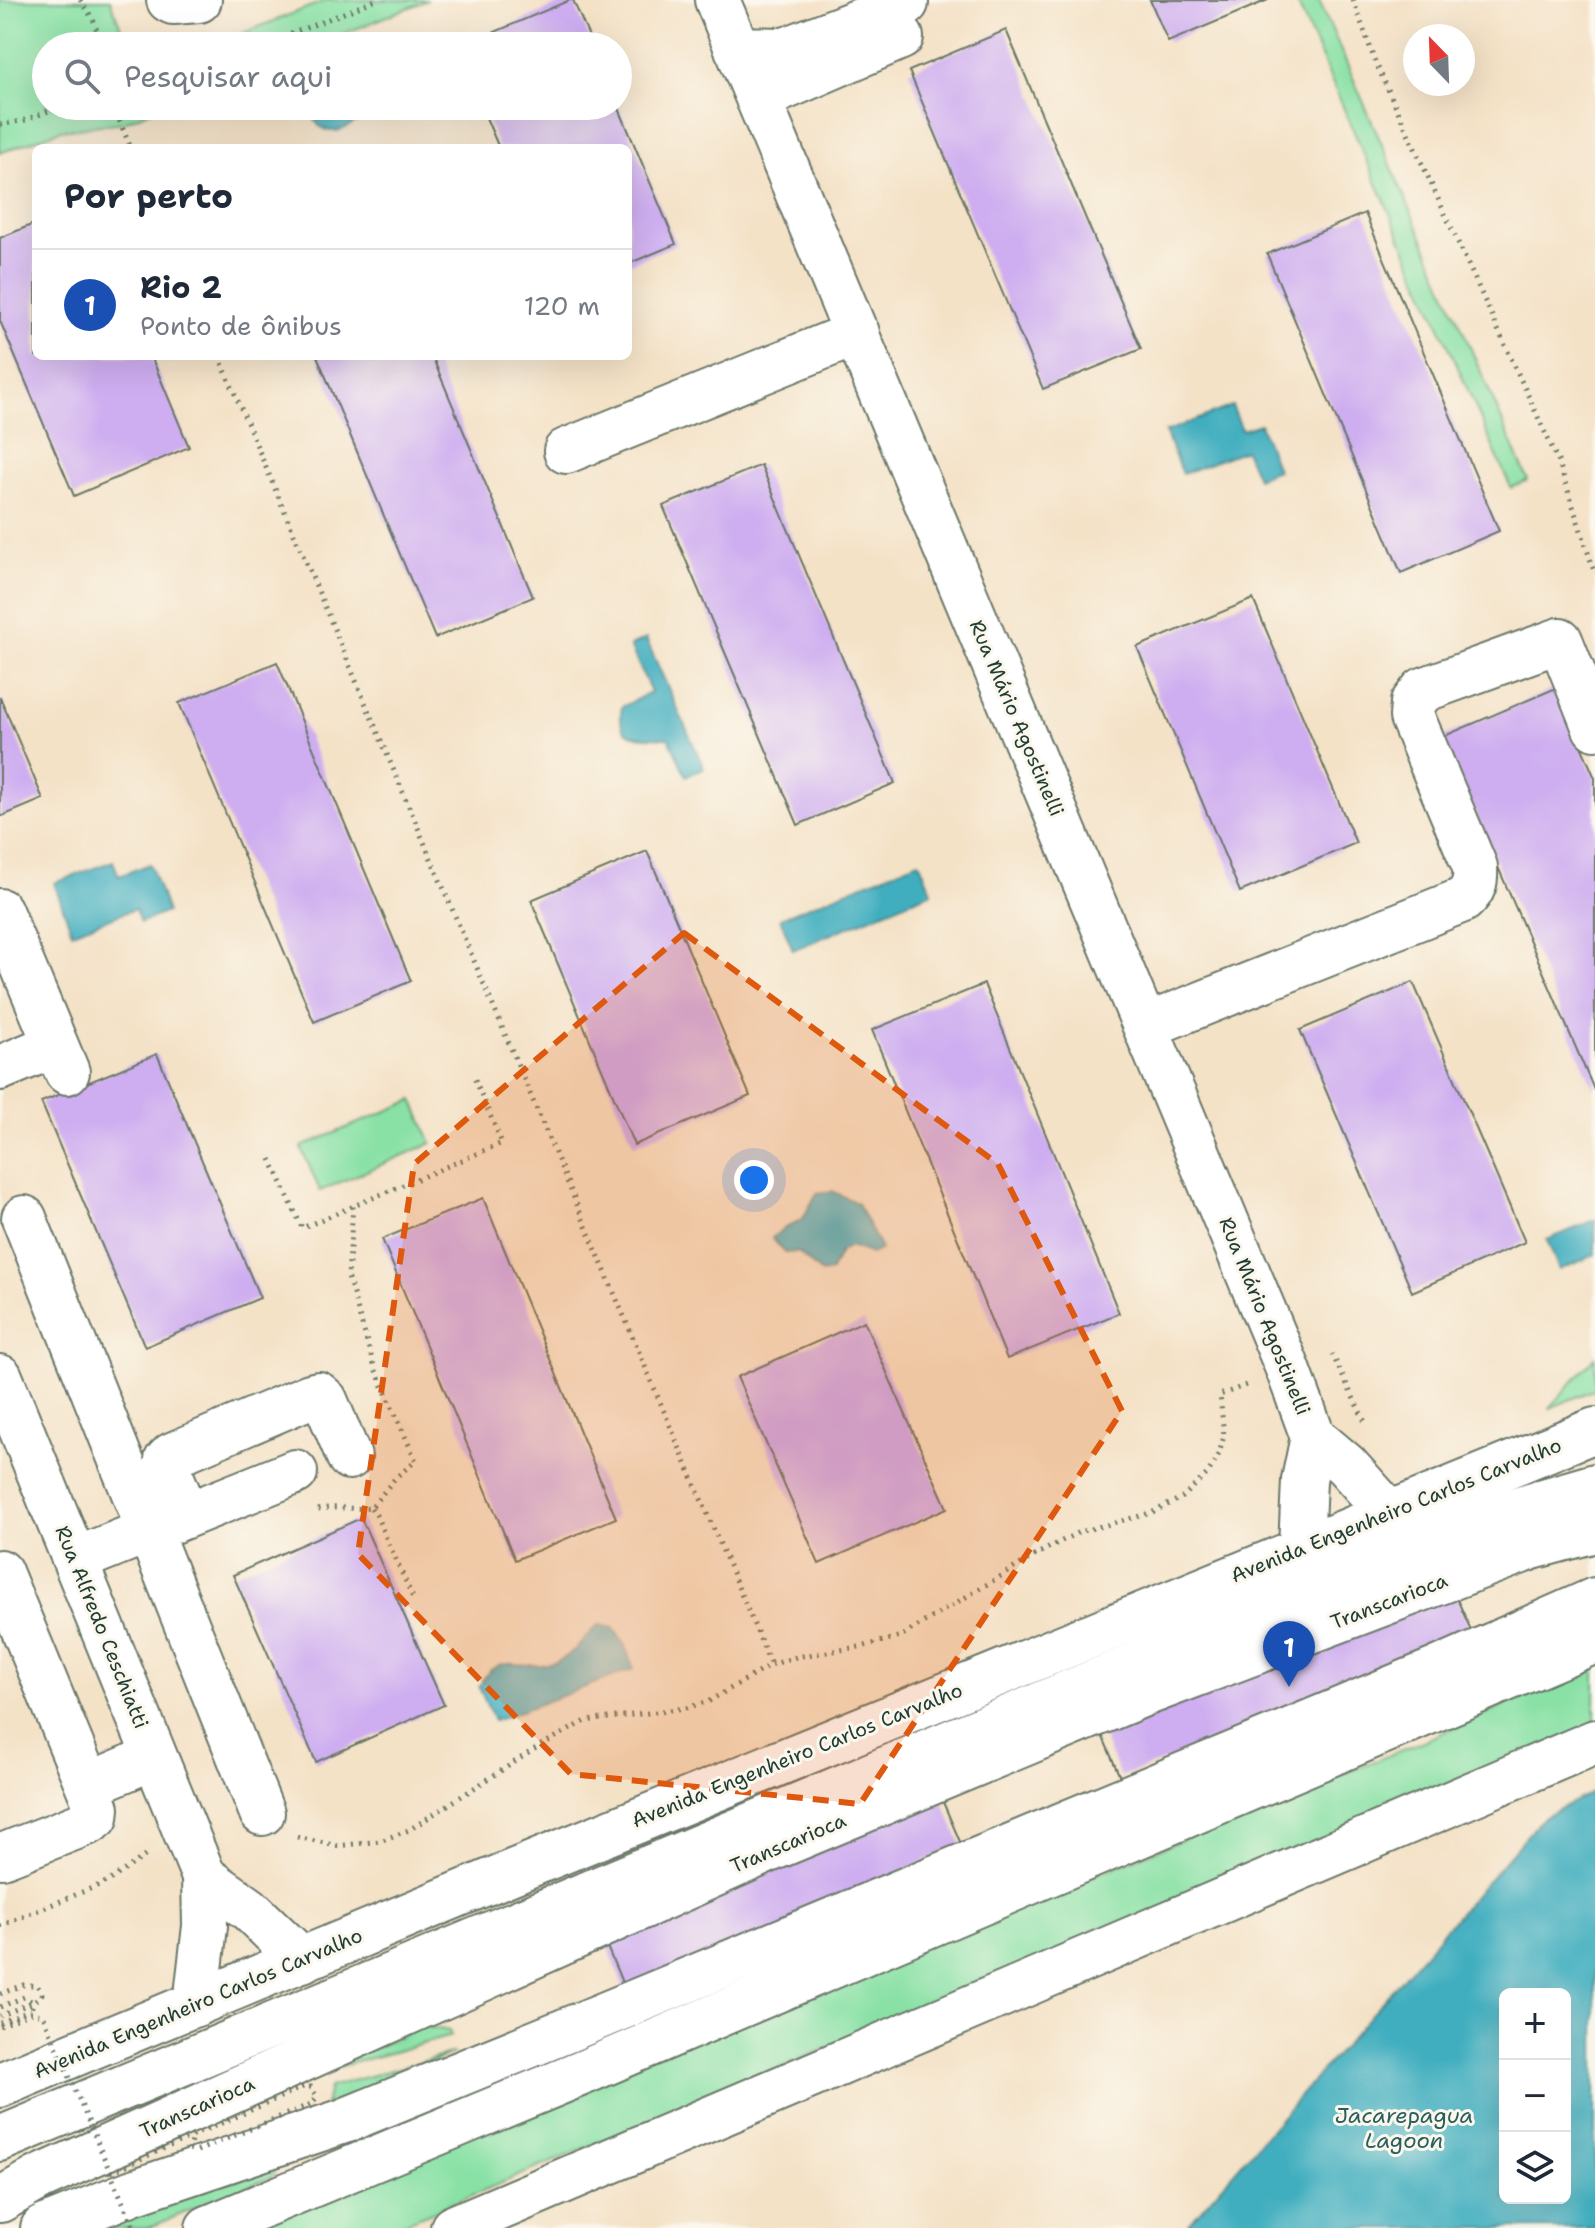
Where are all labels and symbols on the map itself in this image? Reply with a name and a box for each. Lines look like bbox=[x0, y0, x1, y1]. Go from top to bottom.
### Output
north arrow bbox=[1403, 24, 1475, 96]
street label: Rua Mário Agostinelli bbox=[964, 616, 1070, 820]
your location bbox=[734, 1160, 774, 1200]
street label: Rua Mário Agostinelli bbox=[1213, 1213, 1317, 1419]
street label: Avenida Engenheiro Carlos Carvalho bbox=[1227, 1432, 1565, 1588]
street label: Rua Alfredo Ceschiatti bbox=[49, 1522, 155, 1732]
street label: Transcarioca bbox=[1327, 1567, 1452, 1635]
pin: 1 bbox=[1263, 1621, 1315, 1687]
street label: Avenida Engenheiro Carlos Carvalho bbox=[628, 1677, 966, 1833]
street label: Transcarioca bbox=[726, 1807, 850, 1879]
street label: Avenida Engenheiro Carlos Carvalho bbox=[30, 1922, 366, 2084]
street label: Transcarioca bbox=[136, 2070, 259, 2144]
water label: Jacarepagua Lagoon bbox=[1335, 2101, 1473, 2155]

